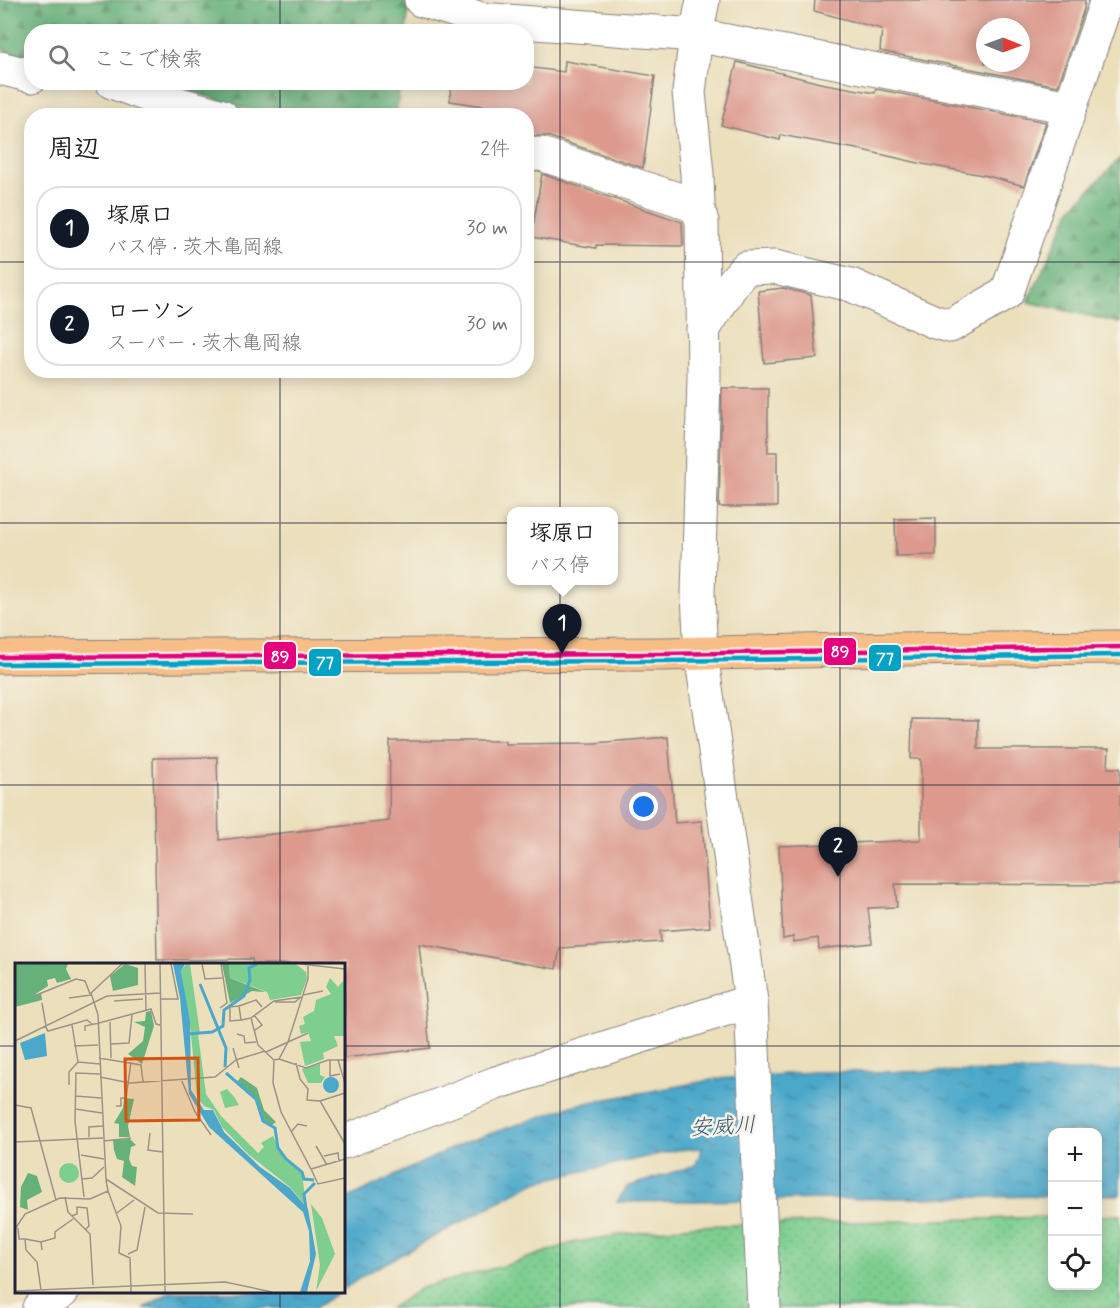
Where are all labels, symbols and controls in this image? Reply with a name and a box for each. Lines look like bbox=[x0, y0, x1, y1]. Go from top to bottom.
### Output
north arrow bbox=[976, 18, 1030, 72]
search box bbox=[24, 24, 534, 90]
icon: search bbox=[45, 41, 78, 74]
text: ここで検索 bbox=[93, 46, 203, 74]
text: 周辺 bbox=[48, 133, 100, 167]
text: 2件 bbox=[480, 136, 510, 163]
text: 塚原口 bbox=[107, 202, 173, 230]
text: 1 bbox=[65, 215, 74, 242]
text: 30 m bbox=[466, 215, 508, 242]
text: バス停 · 茨木亀岡線 bbox=[107, 234, 282, 261]
text: ローソン bbox=[107, 298, 195, 326]
text: 2 bbox=[65, 311, 74, 338]
text: 30 m bbox=[466, 311, 508, 338]
text: スーパー · 茨木亀岡線 bbox=[107, 330, 302, 357]
popup bbox=[507, 507, 618, 585]
text: 塚原口 bbox=[529, 520, 596, 548]
text: バス停 bbox=[529, 552, 589, 579]
pin: 1 bbox=[542, 604, 582, 654]
line badge: 89 bbox=[823, 637, 857, 666]
line badge: 89 bbox=[263, 641, 297, 670]
text: 89 bbox=[831, 642, 849, 663]
line badge: 77 bbox=[868, 644, 902, 672]
text: 89 bbox=[271, 647, 289, 668]
line badge: 77 bbox=[308, 648, 342, 677]
text: 77 bbox=[876, 649, 894, 670]
text: 77 bbox=[316, 653, 334, 674]
your location bbox=[629, 792, 658, 821]
pin: 2 bbox=[818, 828, 858, 877]
inset map bbox=[15, 963, 345, 1293]
water label: 安威川 bbox=[689, 1111, 757, 1143]
map controls bbox=[1048, 1128, 1102, 1290]
button: + bbox=[1048, 1128, 1102, 1182]
button: − bbox=[1048, 1182, 1102, 1236]
button: locate bbox=[1048, 1236, 1102, 1290]

